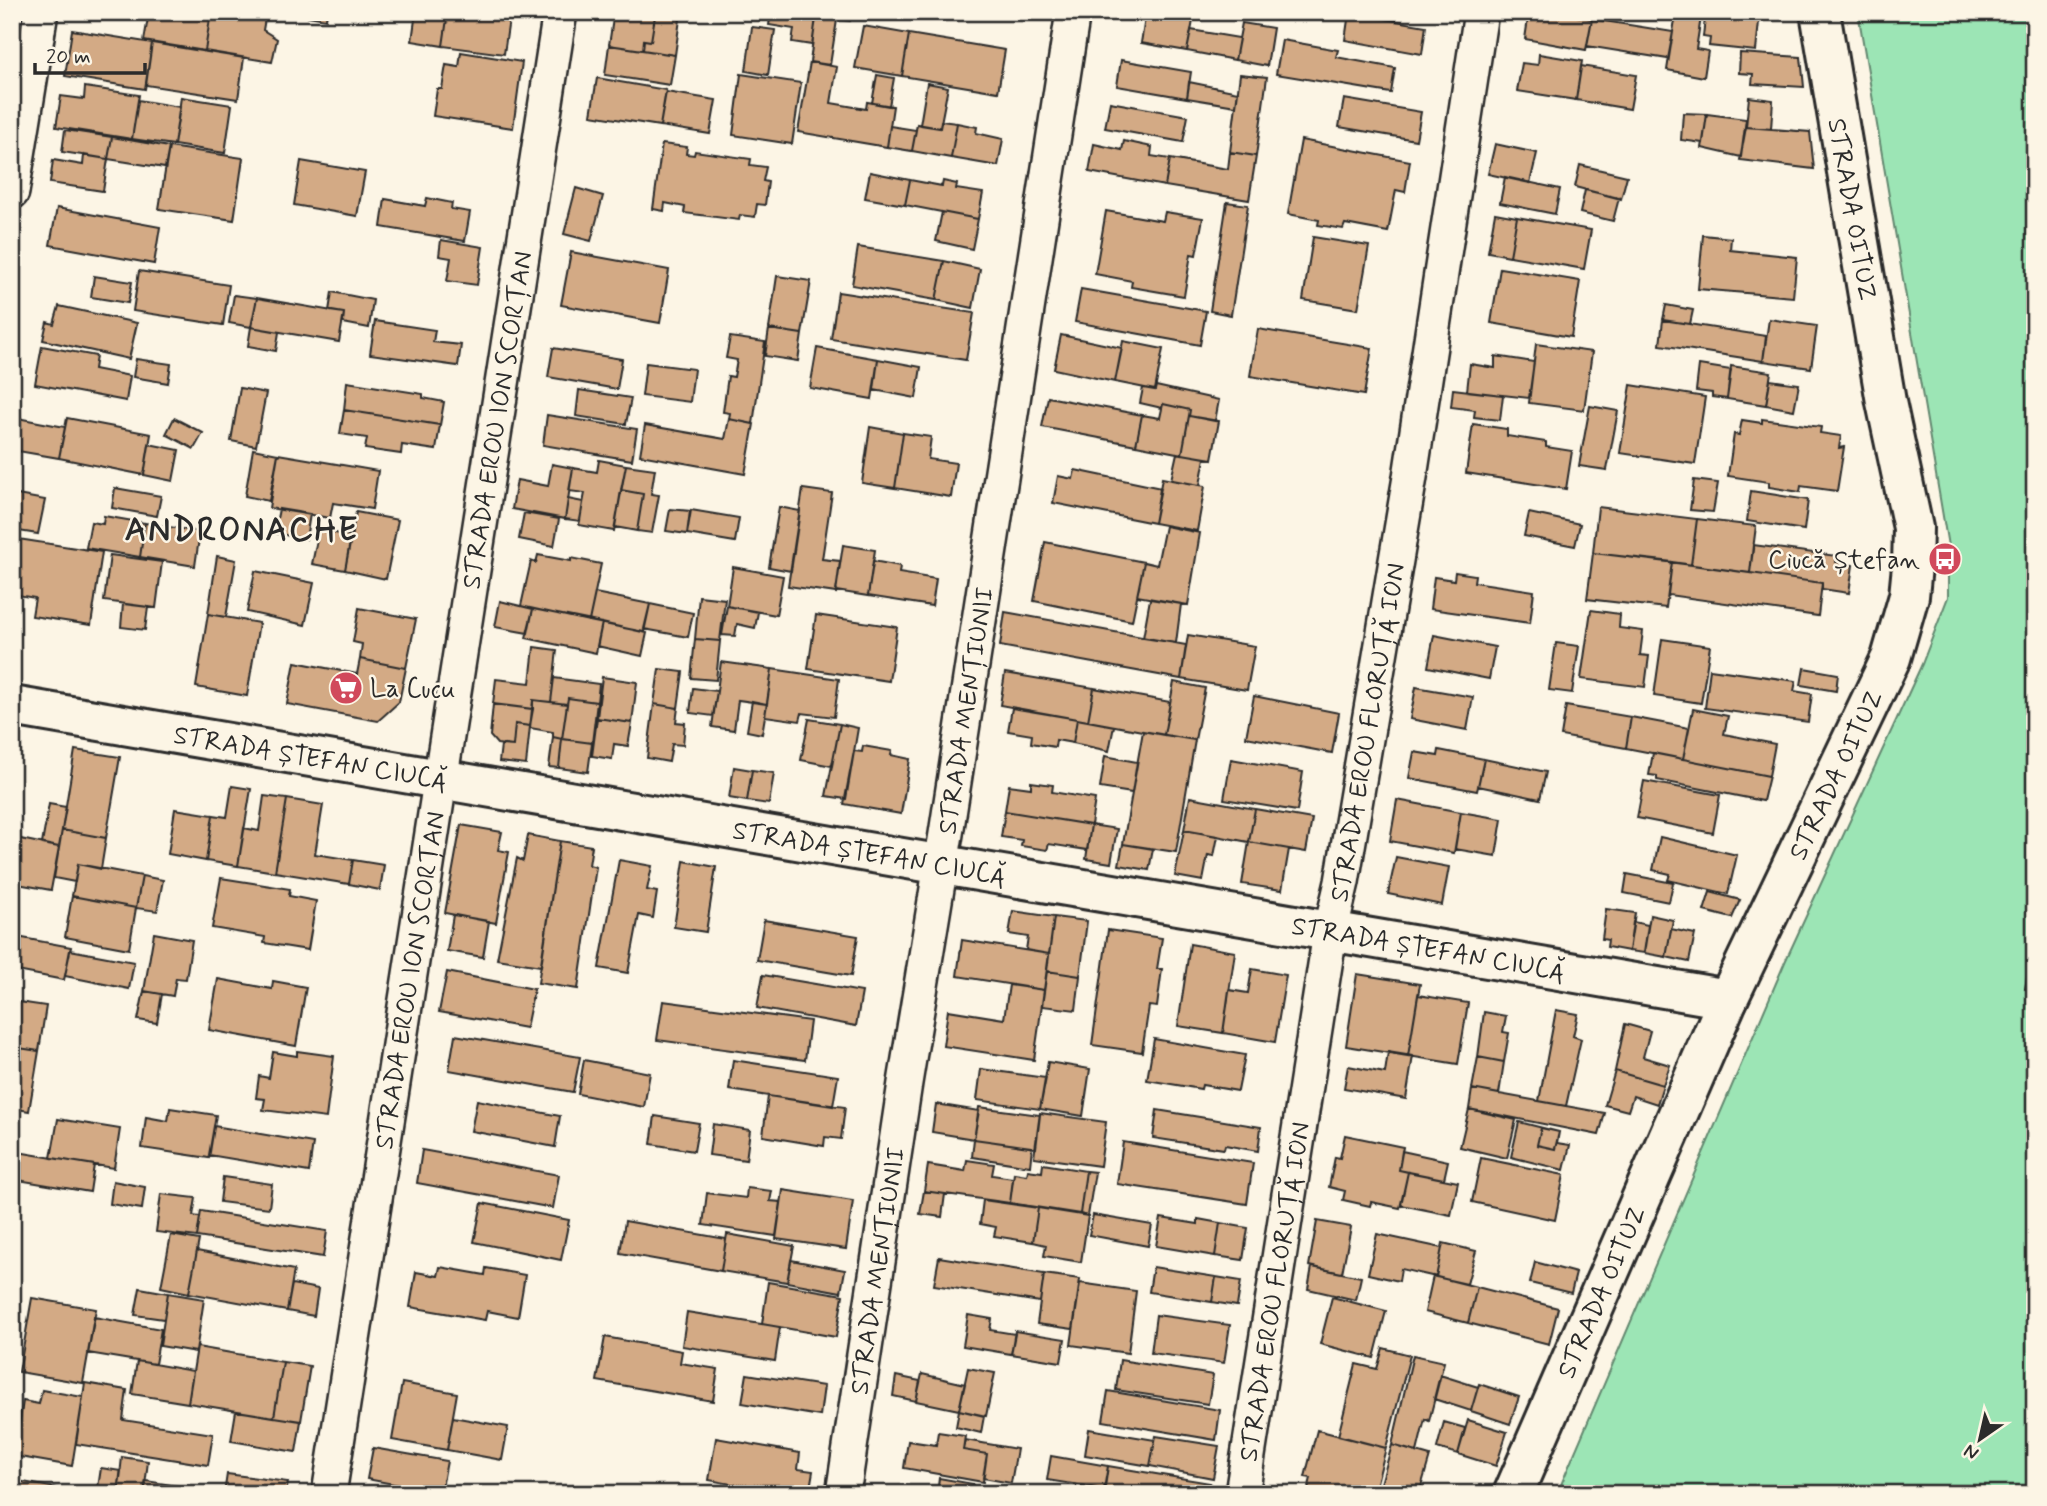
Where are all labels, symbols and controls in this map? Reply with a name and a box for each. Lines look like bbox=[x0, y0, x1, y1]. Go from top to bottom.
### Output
scale bar bbox=[35, 32, 145, 76]
text: 20 m bbox=[46, 43, 91, 71]
street label: STRADA OITUZ bbox=[1818, 116, 1884, 303]
street label: STRADA EROU ION SCORȚAN bbox=[455, 249, 541, 592]
district label: ANDRONACHE bbox=[125, 509, 359, 553]
bus stop icon: Ciucă Ștefan bbox=[1926, 540, 1964, 578]
place label: Ciucă Ștefan bbox=[1768, 544, 1920, 578]
street label: STRADA EROU FLORUȚĂ ION bbox=[1323, 561, 1414, 906]
street label: STRADA MENȚIUNII bbox=[931, 585, 1003, 837]
supermarket icon: La Cucu bbox=[327, 669, 365, 707]
place label: La Cucu bbox=[370, 673, 455, 707]
street label: STRADA OITUZ bbox=[1782, 686, 1892, 866]
street label: STRADA ȘTEFAN CIUCĂ bbox=[171, 719, 450, 799]
street label: STRADA EROU ION SCORȚAN bbox=[368, 809, 454, 1152]
street label: STRADA ȘTEFAN CIUCĂ bbox=[730, 814, 1009, 894]
street label: STRADA ȘTEFAN CIUCĂ bbox=[1289, 910, 1568, 990]
street label: STRADA EROU FLORUȚĂ ION bbox=[1232, 1120, 1319, 1464]
street label: STRADA MENȚIUNII bbox=[843, 1145, 914, 1397]
street label: STRADA OITUZ bbox=[1550, 1202, 1655, 1384]
north arrow bbox=[1946, 1404, 2016, 1474]
text: N bbox=[1959, 1438, 1984, 1466]

